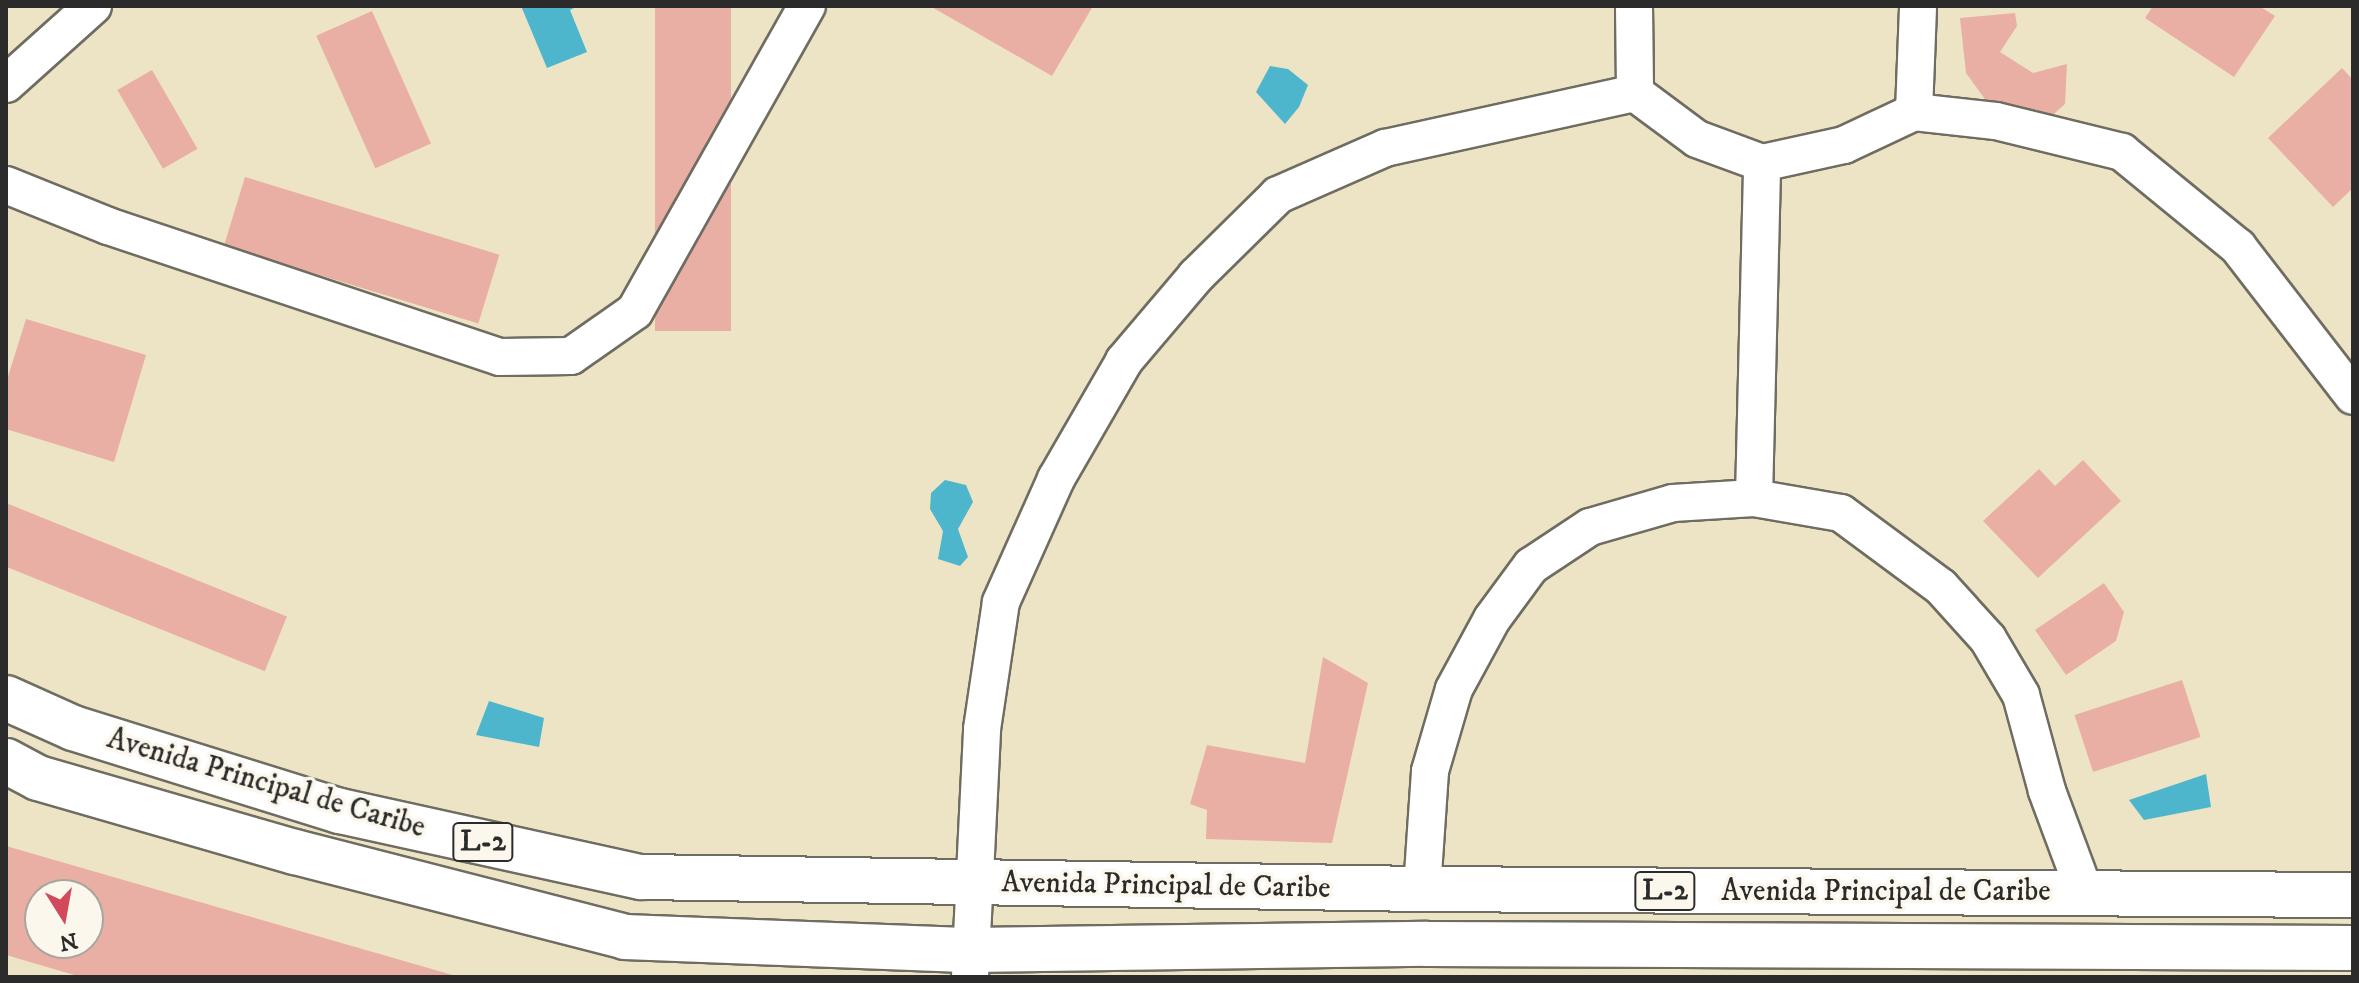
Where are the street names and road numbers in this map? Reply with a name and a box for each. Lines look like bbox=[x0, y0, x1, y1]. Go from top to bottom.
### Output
street label: Avenida Principal de Caribe bbox=[103, 721, 429, 847]
road number: L-2 bbox=[451, 818, 515, 866]
street label: Avenida Principal de Caribe bbox=[1001, 865, 1331, 907]
road number: L-2 bbox=[1633, 867, 1697, 915]
street label: Avenida Principal de Caribe bbox=[1721, 874, 2051, 910]

